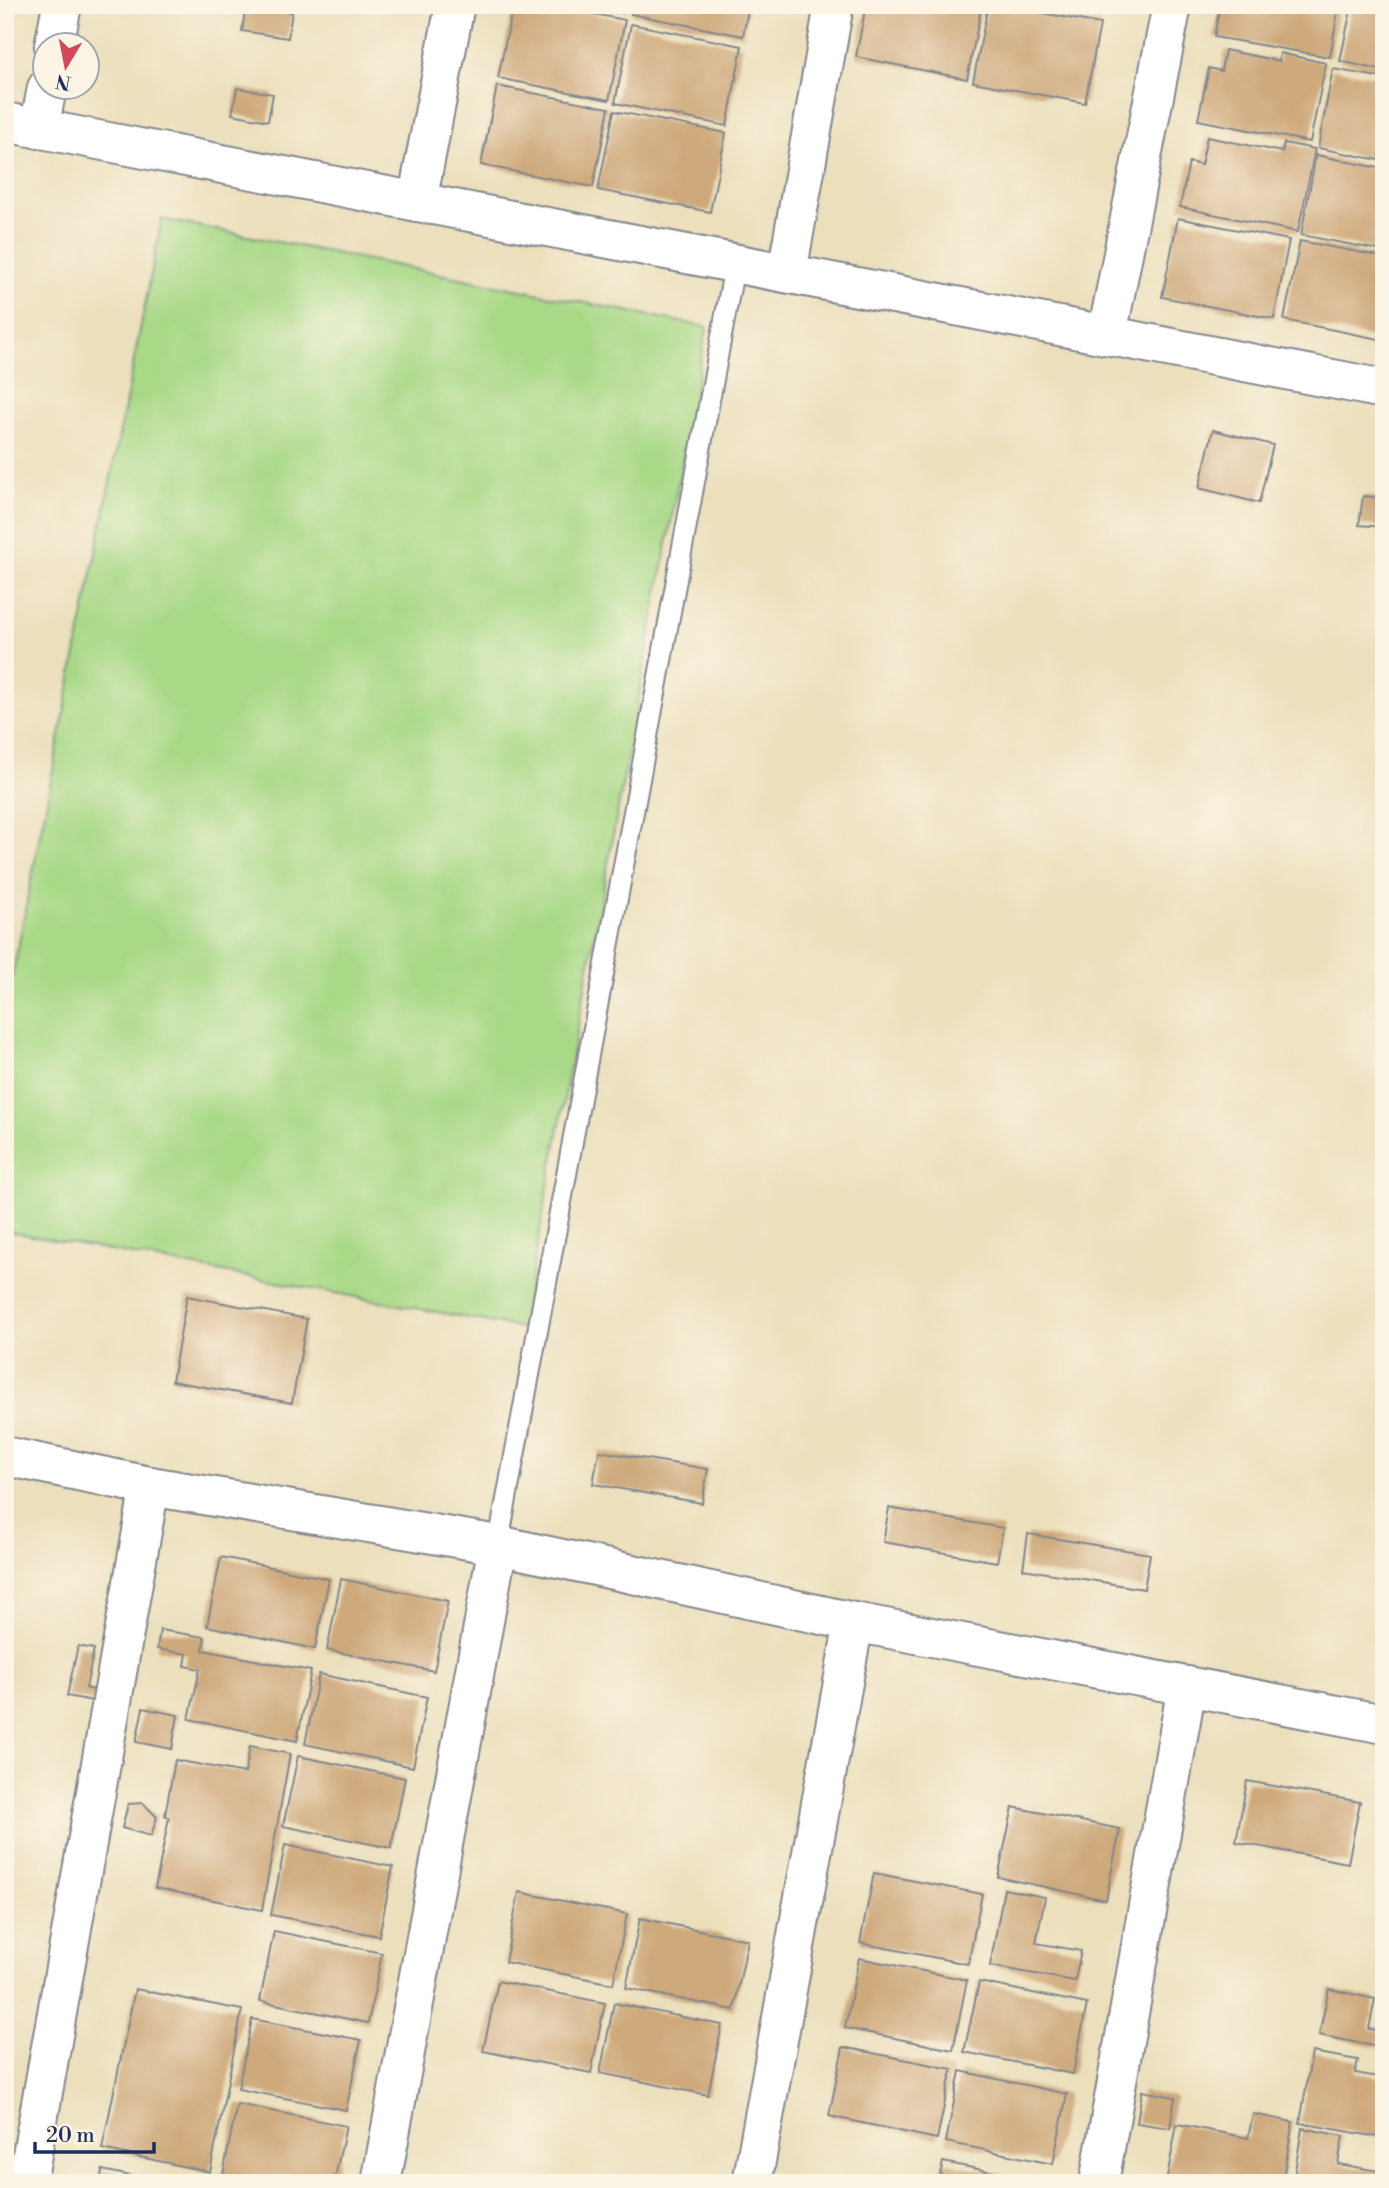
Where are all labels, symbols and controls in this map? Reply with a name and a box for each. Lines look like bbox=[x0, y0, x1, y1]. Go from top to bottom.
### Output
north arrow bbox=[32, 32, 102, 102]
text: N bbox=[54, 69, 73, 95]
scale bar bbox=[35, 2111, 154, 2155]
text: 20 m bbox=[46, 2123, 95, 2149]

